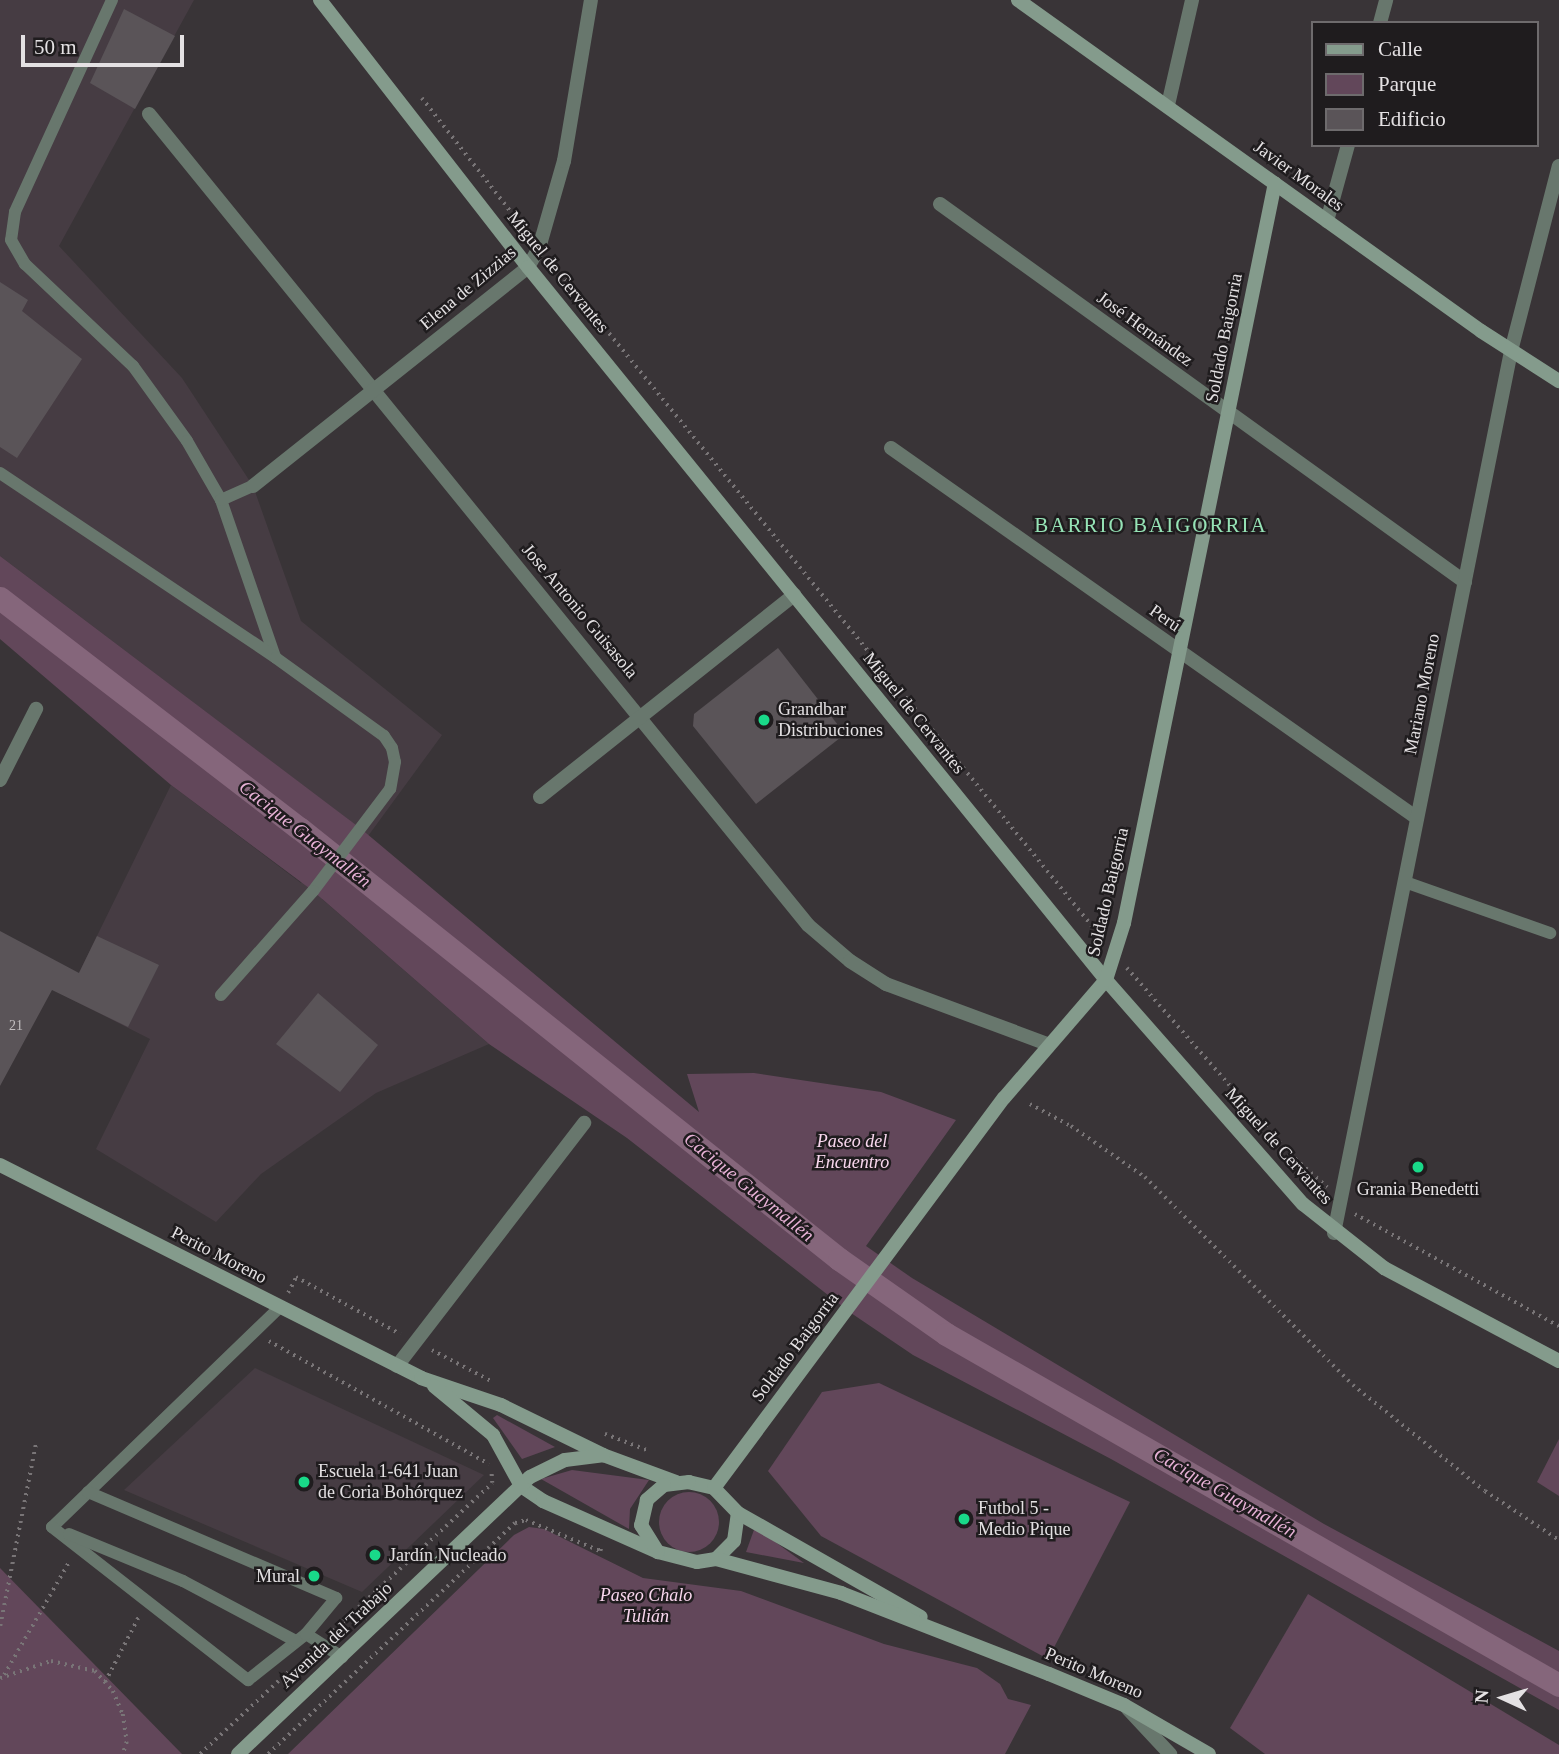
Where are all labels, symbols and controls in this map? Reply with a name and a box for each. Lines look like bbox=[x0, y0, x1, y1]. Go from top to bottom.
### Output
scale bar bbox=[24, 21, 187, 65]
legend bbox=[1310, 21, 1538, 147]
text: 50 m bbox=[34, 35, 77, 59]
text: Calle bbox=[1378, 37, 1422, 61]
text: Parque bbox=[1378, 72, 1436, 96]
text: Edificio bbox=[1378, 107, 1446, 131]
street label: Javier Morales bbox=[1250, 136, 1348, 216]
street label: Miguel de Cervantes bbox=[502, 207, 614, 337]
street label: Elena de Zizzias bbox=[416, 242, 520, 334]
street label: Soldado Baigorria bbox=[1201, 271, 1247, 405]
street label: José Hernández bbox=[1093, 287, 1197, 371]
district label: BARRIO BAIGORRIA bbox=[1036, 512, 1266, 538]
street label: Jose Antonio Guisasola bbox=[517, 539, 643, 683]
street label: Perú bbox=[1145, 600, 1185, 636]
street label: Mariano Moreno bbox=[1400, 632, 1444, 756]
street label: Miguel de Cervantes bbox=[858, 648, 970, 778]
place label: Grandbar Distribuciones bbox=[778, 699, 883, 742]
marker: Grandbar Distribuciones bbox=[756, 712, 772, 728]
water label: Cacique Guaymallén bbox=[235, 775, 375, 893]
street label: Soldado Baigorria bbox=[1083, 826, 1133, 958]
house number: 21 bbox=[9, 1018, 23, 1034]
street label: Miguel de Cervantes bbox=[1221, 1083, 1337, 1209]
water label: Cacique Guaymallén bbox=[679, 1128, 819, 1246]
park label: Paseo del Encuentro bbox=[815, 1131, 889, 1174]
marker: Grania Benedetti bbox=[1410, 1159, 1426, 1175]
place label: Grania Benedetti bbox=[1357, 1178, 1479, 1200]
street label: Perito Moreno bbox=[168, 1222, 270, 1288]
street label: Soldado Baigorria bbox=[747, 1288, 843, 1406]
water label: Cacique Guaymallén bbox=[1150, 1443, 1300, 1543]
place label: Escuela 1-641 Juan de Coria Bohórquez bbox=[318, 1461, 463, 1504]
marker: Escuela 1-641 Juan de Coria Bohórquez bbox=[296, 1474, 312, 1490]
place label: Futbol 5 - Medio Pique bbox=[978, 1498, 1070, 1540]
marker: Futbol 5 - Medio Pique bbox=[956, 1511, 972, 1527]
place label: Jardín Nucleado bbox=[389, 1544, 506, 1566]
marker: Jardín Nucleado bbox=[367, 1547, 383, 1563]
place label: Mural bbox=[256, 1565, 300, 1587]
marker: Mural bbox=[306, 1568, 322, 1584]
street label: Avenida del Trabajo bbox=[275, 1577, 397, 1693]
park label: Paseo Chalo Tulián bbox=[600, 1585, 692, 1628]
street label: Perito Moreno bbox=[1042, 1643, 1146, 1703]
north arrow bbox=[1468, 1663, 1538, 1733]
text: N bbox=[1471, 1689, 1493, 1704]

